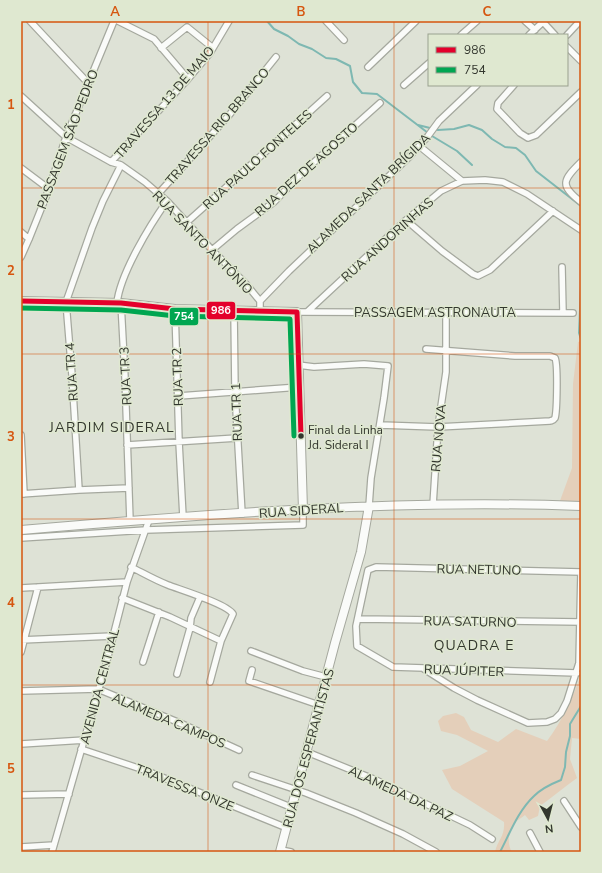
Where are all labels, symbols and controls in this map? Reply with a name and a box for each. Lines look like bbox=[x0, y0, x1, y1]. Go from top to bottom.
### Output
text: A bbox=[110, 3, 120, 21]
text: B bbox=[297, 3, 306, 21]
text: C bbox=[483, 3, 492, 21]
legend bbox=[428, 34, 568, 86]
street label: TRAVESSA 13 DE MAIO bbox=[111, 42, 219, 163]
text: 986 bbox=[464, 42, 486, 58]
text: 754 bbox=[464, 62, 486, 78]
street label: TRAVESSA RIO BRANCO bbox=[162, 64, 274, 189]
street label: PASSAGEM SÃO PEDRO bbox=[33, 67, 103, 212]
text: 1 bbox=[7, 96, 15, 114]
street label: RUA PAULO FONTELES bbox=[199, 106, 316, 214]
street label: RUA DEZ DE AGOSTO bbox=[251, 118, 362, 221]
street label: ALAMEDA SANTA BRÍGIDA bbox=[302, 129, 435, 258]
street label: RUA SANTO ANTÔNIO bbox=[148, 186, 257, 299]
street label: RUA ANDORINHAS bbox=[338, 193, 438, 286]
text: 2 bbox=[7, 262, 15, 280]
line badge: 986 bbox=[206, 301, 236, 320]
text: 986 bbox=[211, 303, 231, 318]
street label: PASSAGEM ASTRONAUTA bbox=[354, 304, 516, 322]
line badge: 754 bbox=[169, 307, 199, 326]
text: 754 bbox=[174, 309, 194, 324]
street label: RUA TR 4 bbox=[61, 342, 83, 402]
street label: RUA TR 3 bbox=[115, 346, 137, 406]
street label: RUA TR 2 bbox=[168, 347, 188, 407]
street label: RUA TR 1 bbox=[227, 382, 247, 442]
street label: RUA NOVA bbox=[427, 403, 451, 473]
district label: JARDIM SIDERAL bbox=[48, 418, 175, 437]
place label: Final da Linha Jd. Sideral I bbox=[307, 422, 383, 453]
text: 3 bbox=[7, 428, 15, 446]
marker: Final da Linha Jd. Sideral I bbox=[296, 431, 306, 441]
street label: RUA SIDERAL bbox=[258, 499, 344, 523]
street label: RUA NETUNO bbox=[436, 560, 522, 580]
text: 4 bbox=[7, 594, 15, 612]
street label: RUA SATURNO bbox=[423, 612, 517, 632]
street label: AVENIDA CENTRAL bbox=[76, 626, 124, 746]
district label: QUADRA E bbox=[434, 636, 514, 655]
street label: RUA JÚPITER bbox=[424, 660, 505, 681]
street label: RUA DOS ESPERANTISTAS bbox=[279, 667, 339, 830]
street label: ALAMEDA CAMPOS bbox=[109, 689, 228, 753]
text: 5 bbox=[7, 760, 15, 778]
street label: TRAVESSA ONZE bbox=[132, 760, 237, 816]
street label: ALAMEDA DA PAZ bbox=[345, 762, 456, 826]
north arrow bbox=[528, 799, 568, 839]
text: N bbox=[544, 820, 554, 836]

